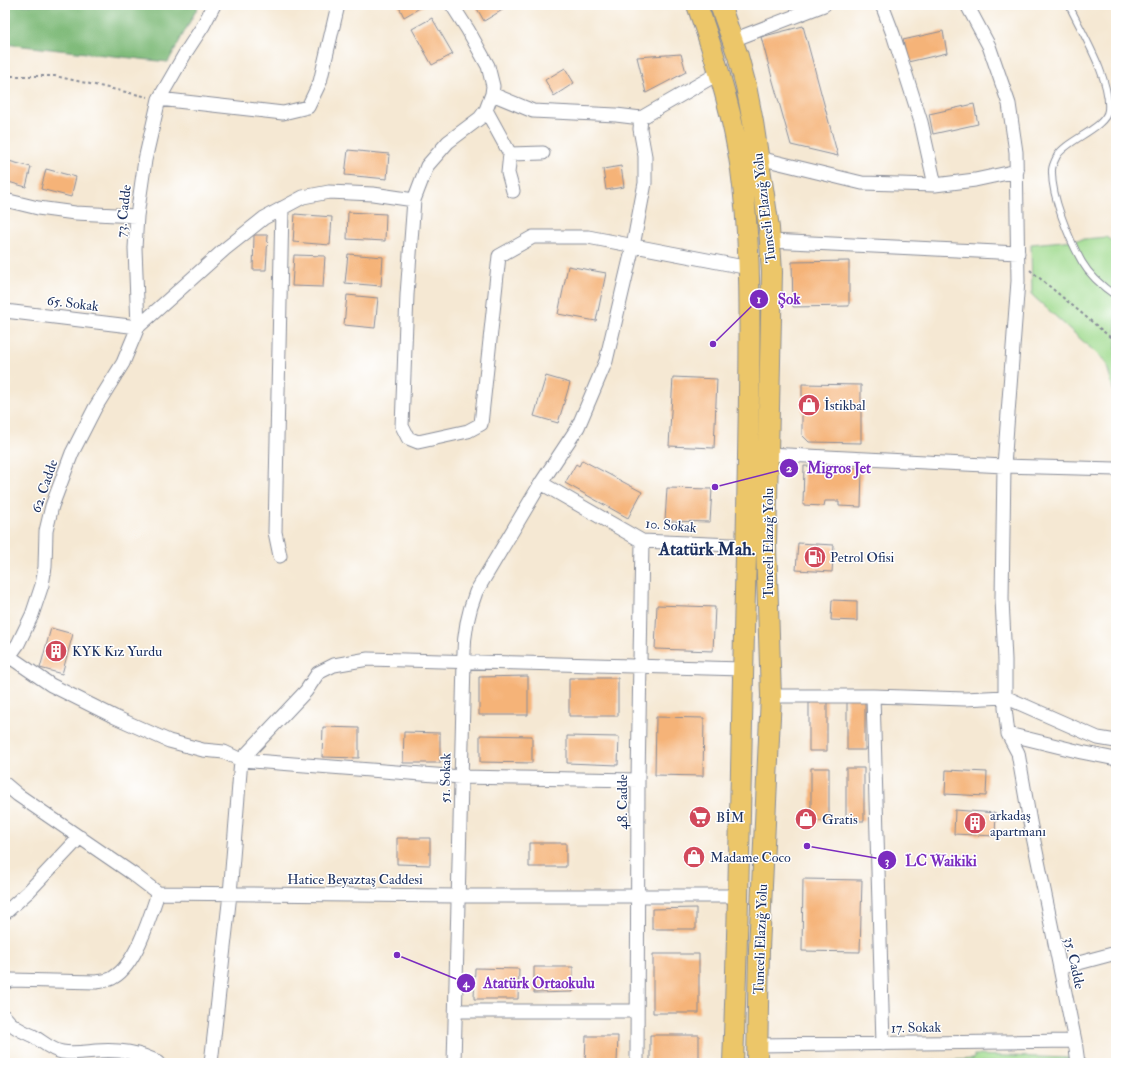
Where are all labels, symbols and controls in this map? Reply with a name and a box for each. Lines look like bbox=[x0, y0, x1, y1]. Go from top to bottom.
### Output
street label: Tunceli Elazığ Yolu bbox=[749, 152, 780, 264]
street label: 73. Cadde bbox=[112, 184, 135, 238]
callout: Şok bbox=[749, 285, 808, 312]
text: Şok bbox=[778, 290, 801, 309]
street label: 65. Sokak bbox=[46, 292, 100, 315]
text: 1 bbox=[757, 292, 761, 307]
shop icon: İstikbal bbox=[796, 392, 822, 418]
place label: İstikbal bbox=[824, 397, 866, 414]
callout: Migros Jet bbox=[779, 454, 879, 481]
street label: 62. Cadde bbox=[27, 457, 62, 515]
text: Migros Jet bbox=[806, 459, 871, 479]
text: 2 bbox=[786, 461, 792, 476]
street label: Tunceli Elazığ Yolu bbox=[760, 488, 777, 598]
street label: 10. Sokak bbox=[645, 515, 698, 536]
district label: Atatürk Mah. bbox=[658, 538, 756, 561]
fuel station icon: Petrol Ofisi bbox=[802, 544, 828, 570]
place label: Petrol Ofisi bbox=[830, 549, 894, 566]
building icon: KYK Kız Yurdu bbox=[43, 638, 69, 664]
place label: KYK Kız Yurdu bbox=[72, 643, 162, 660]
street label: 51. Sokak bbox=[437, 752, 454, 803]
street label: 48. Cadde bbox=[614, 774, 631, 830]
supermarket icon: BİM bbox=[687, 804, 713, 830]
shop icon: Gratis bbox=[793, 806, 819, 832]
place label: arkadaş apartmanı bbox=[990, 807, 1046, 841]
place label: BİM bbox=[716, 809, 745, 826]
building icon: arkadaş apartmanı bbox=[962, 810, 988, 836]
place label: Gratis bbox=[822, 811, 858, 828]
shop icon: Madame Coco bbox=[681, 844, 707, 870]
callout: LC Waikiki bbox=[877, 847, 985, 874]
place label: Madame Coco bbox=[710, 849, 791, 866]
text: LC Waikiki bbox=[905, 852, 977, 871]
text: 3 bbox=[885, 854, 890, 869]
street label: Hatice Beyaztaş Caddesi bbox=[287, 871, 423, 889]
street label: Tunceli Elazığ Yolu bbox=[750, 883, 771, 995]
street label: 35. Cadde bbox=[1061, 936, 1088, 991]
callout: Atatürk Ortaokulu bbox=[456, 969, 603, 996]
text: Atatürk Ortaokulu bbox=[482, 974, 595, 993]
text: 4 bbox=[462, 976, 471, 991]
street label: 17. Sokak bbox=[891, 1019, 942, 1036]

